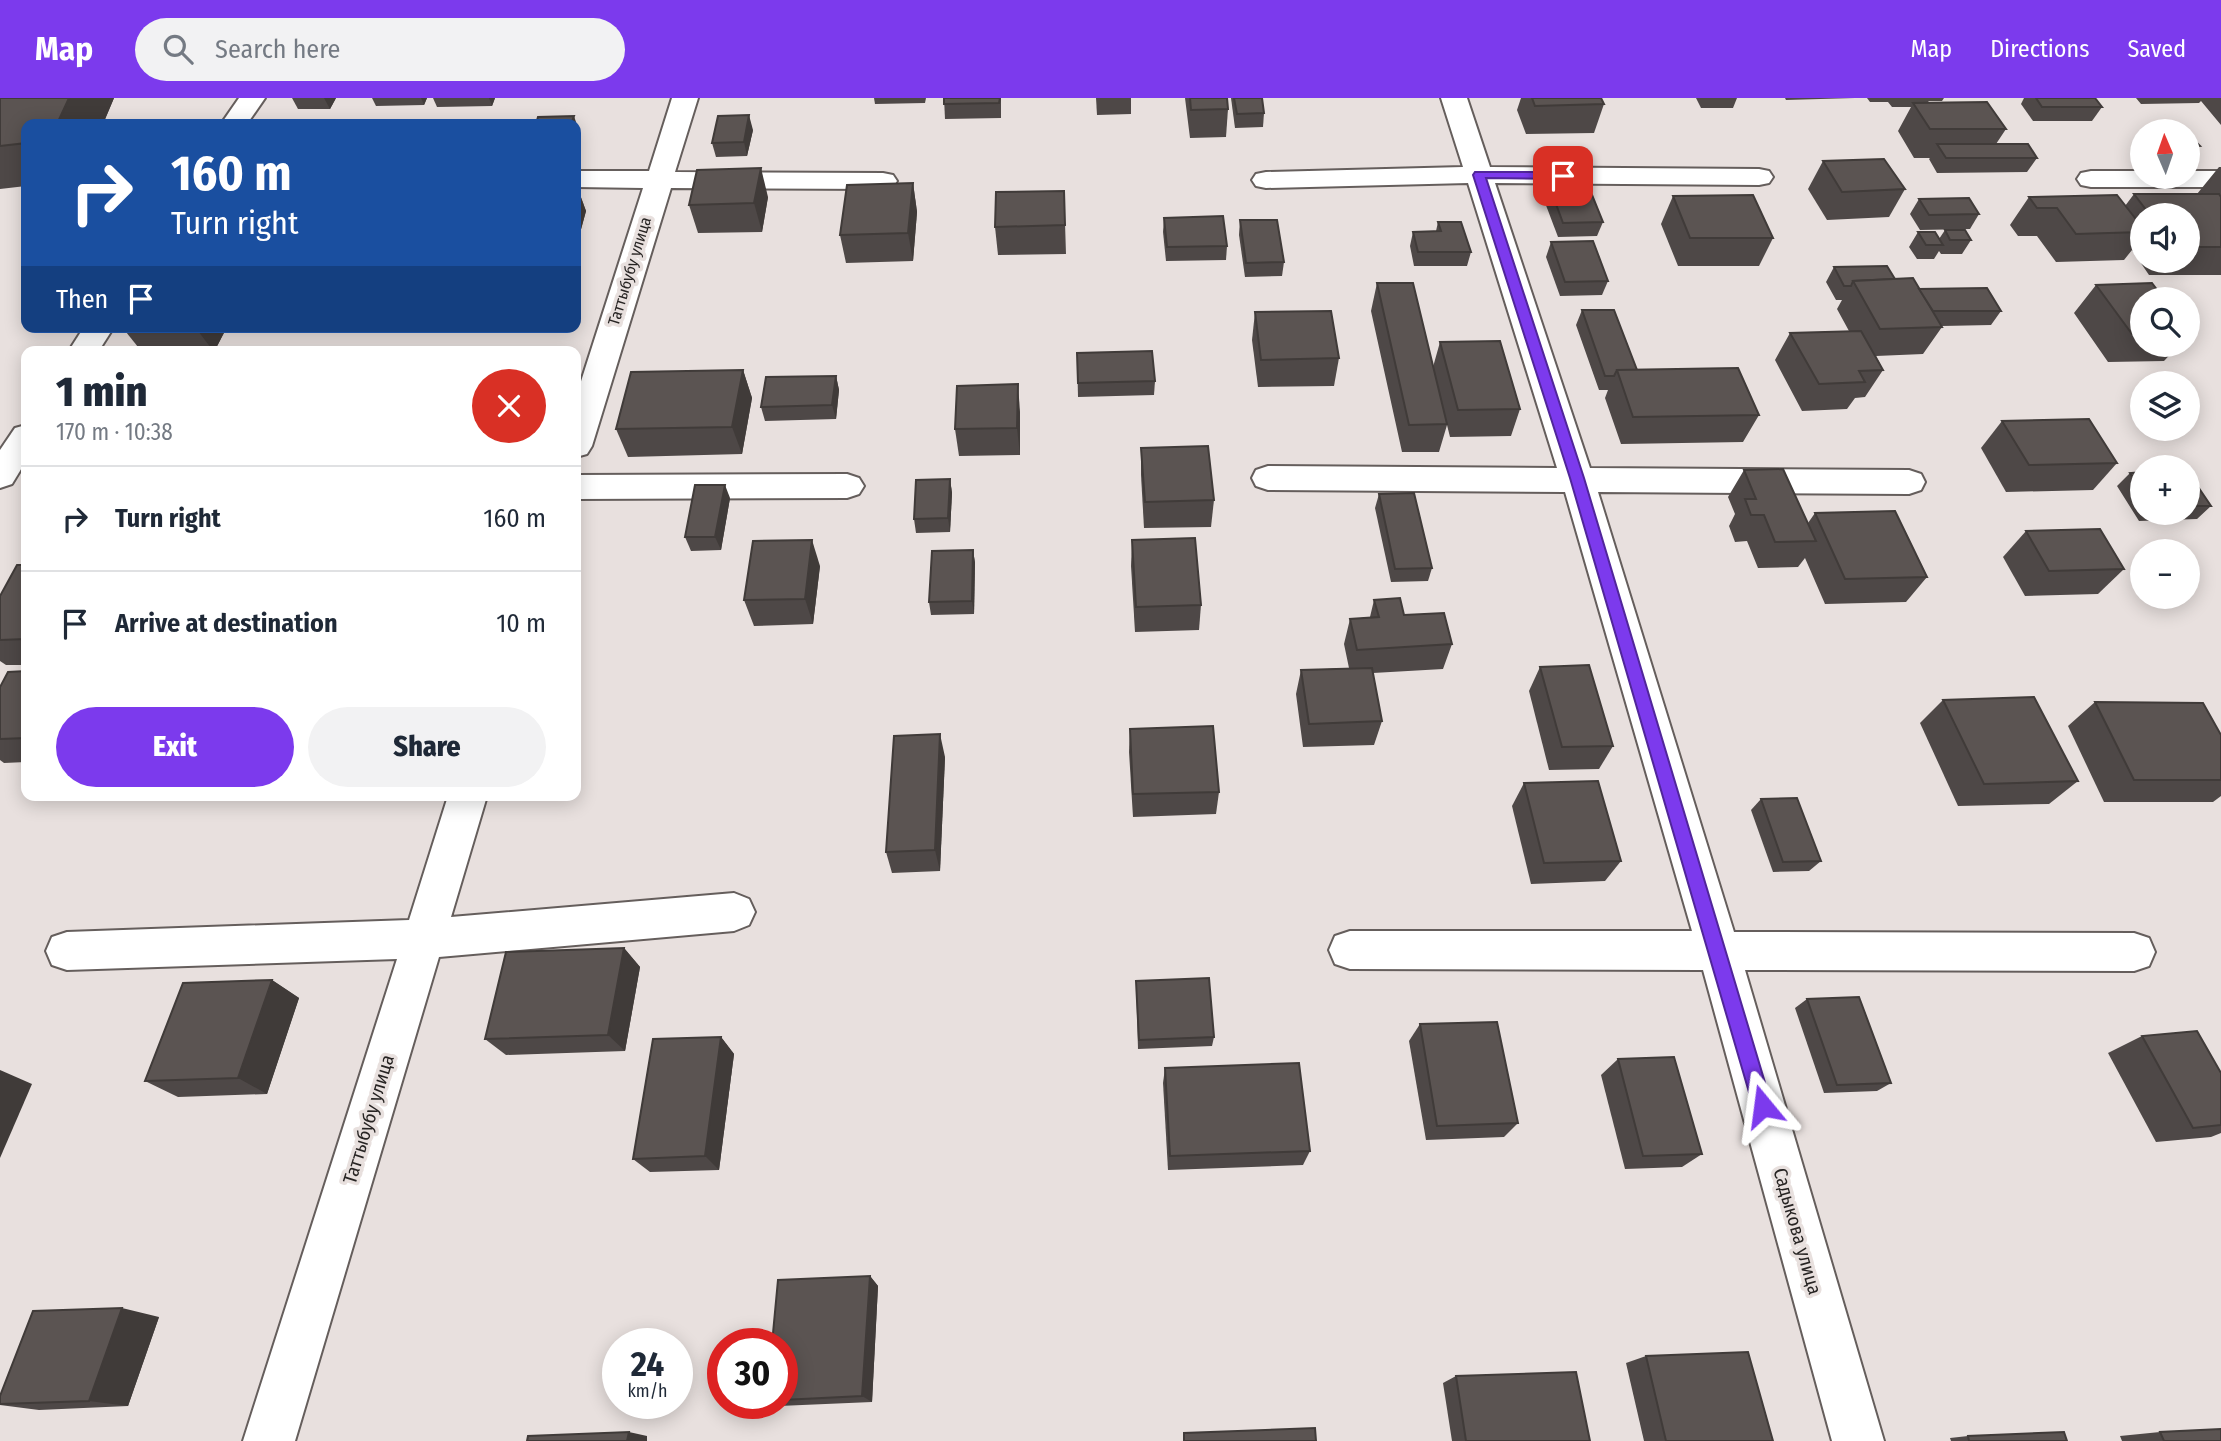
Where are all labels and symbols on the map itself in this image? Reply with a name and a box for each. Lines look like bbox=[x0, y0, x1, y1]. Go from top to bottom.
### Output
north arrow bbox=[2130, 119, 2200, 189]
pin bbox=[1533, 146, 1593, 206]
street label: Таттыбубу улица bbox=[604, 214, 655, 328]
street label: Таттыбубу улица bbox=[338, 1052, 399, 1186]
position arrow bbox=[1726, 1069, 1800, 1143]
street label: Садыкова улица bbox=[1768, 1165, 1827, 1297]
speed limit sign: 30 bbox=[707, 1328, 798, 1419]

